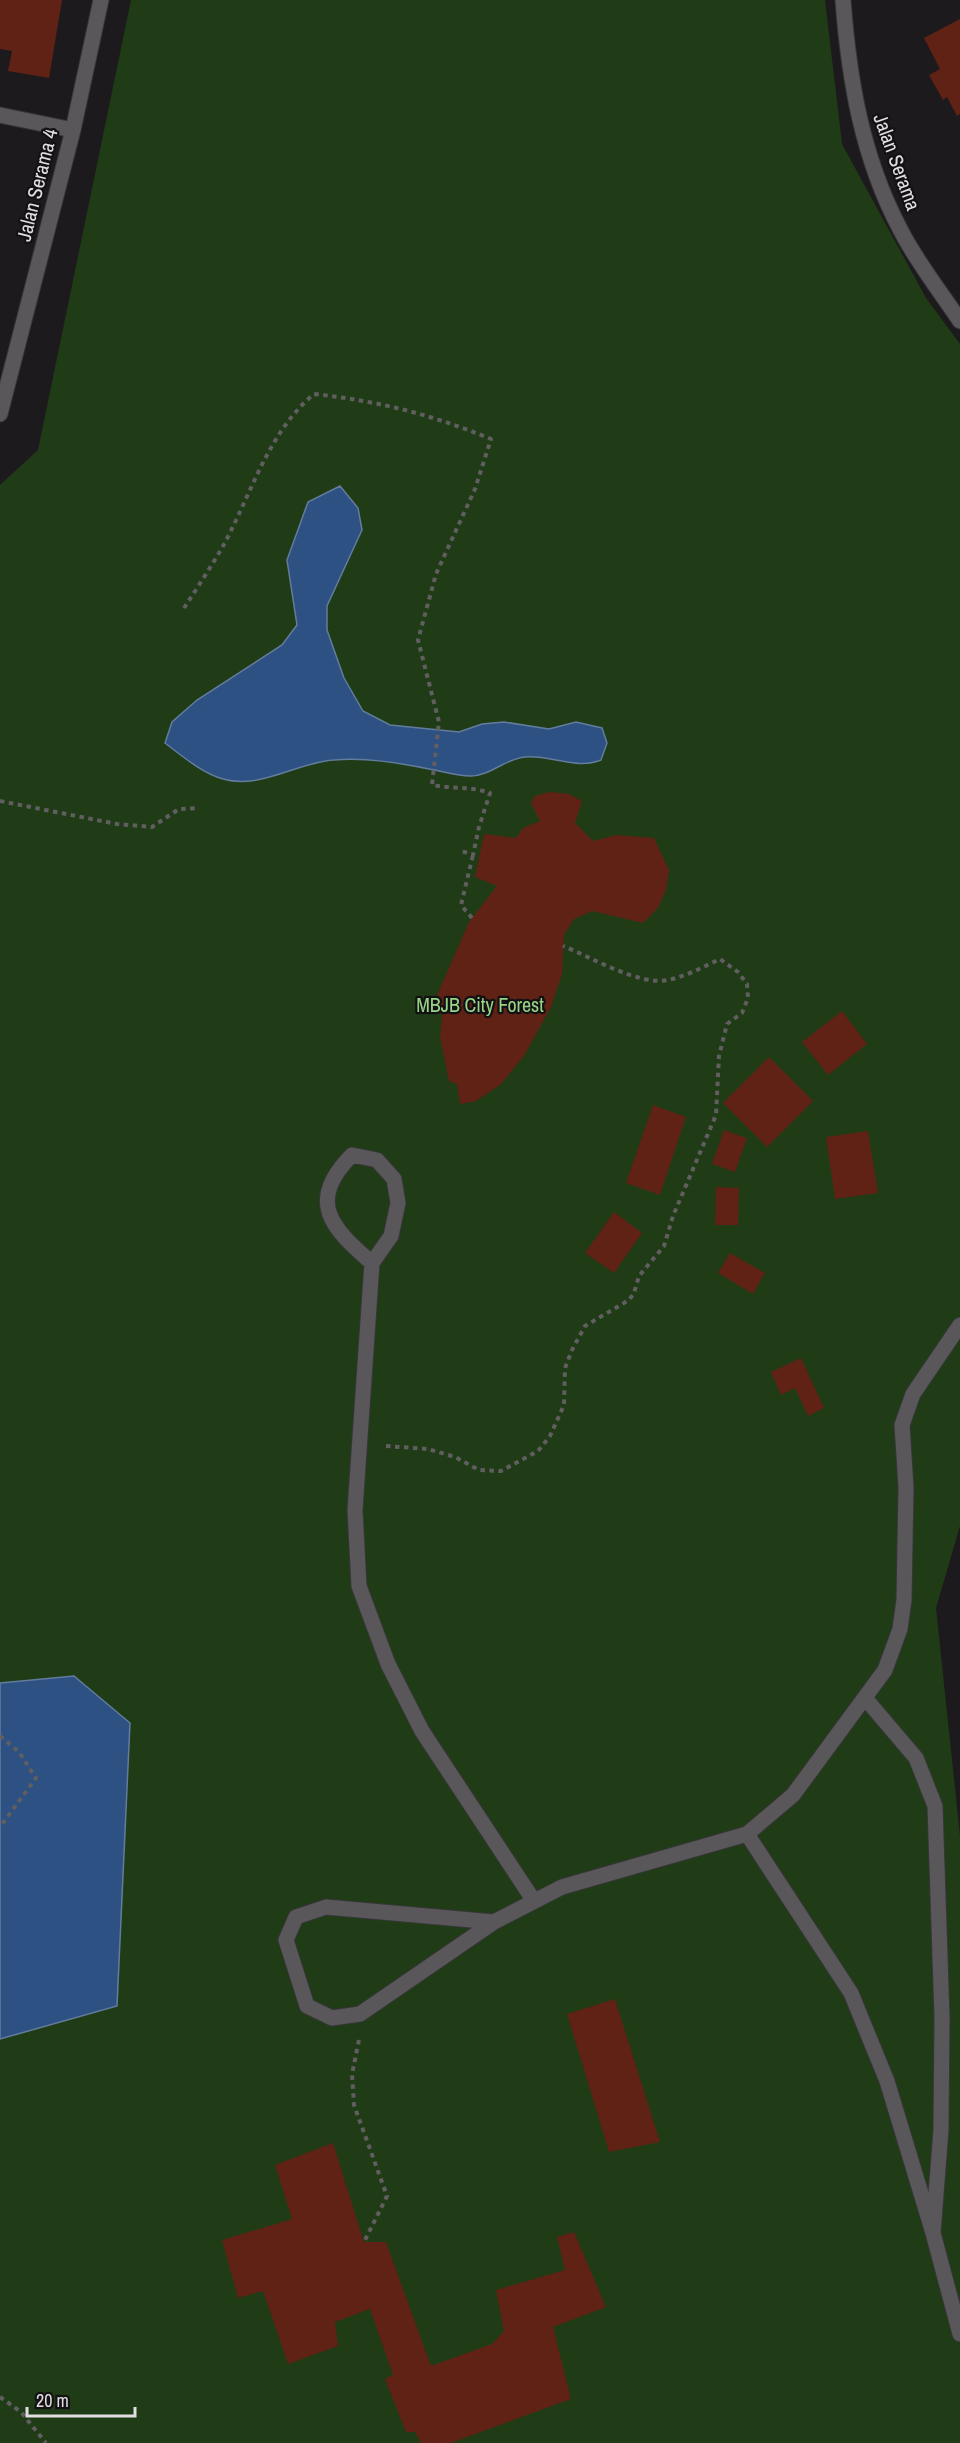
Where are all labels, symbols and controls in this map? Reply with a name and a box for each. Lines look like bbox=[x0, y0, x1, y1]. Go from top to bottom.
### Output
street label: Jalan Serama bbox=[867, 110, 927, 214]
street label: Jalan Serama 4 bbox=[10, 126, 64, 244]
park label: MBJB City Forest bbox=[416, 991, 544, 1018]
scale bar bbox=[27, 2380, 135, 2418]
text: 20 m bbox=[36, 2388, 69, 2413]

